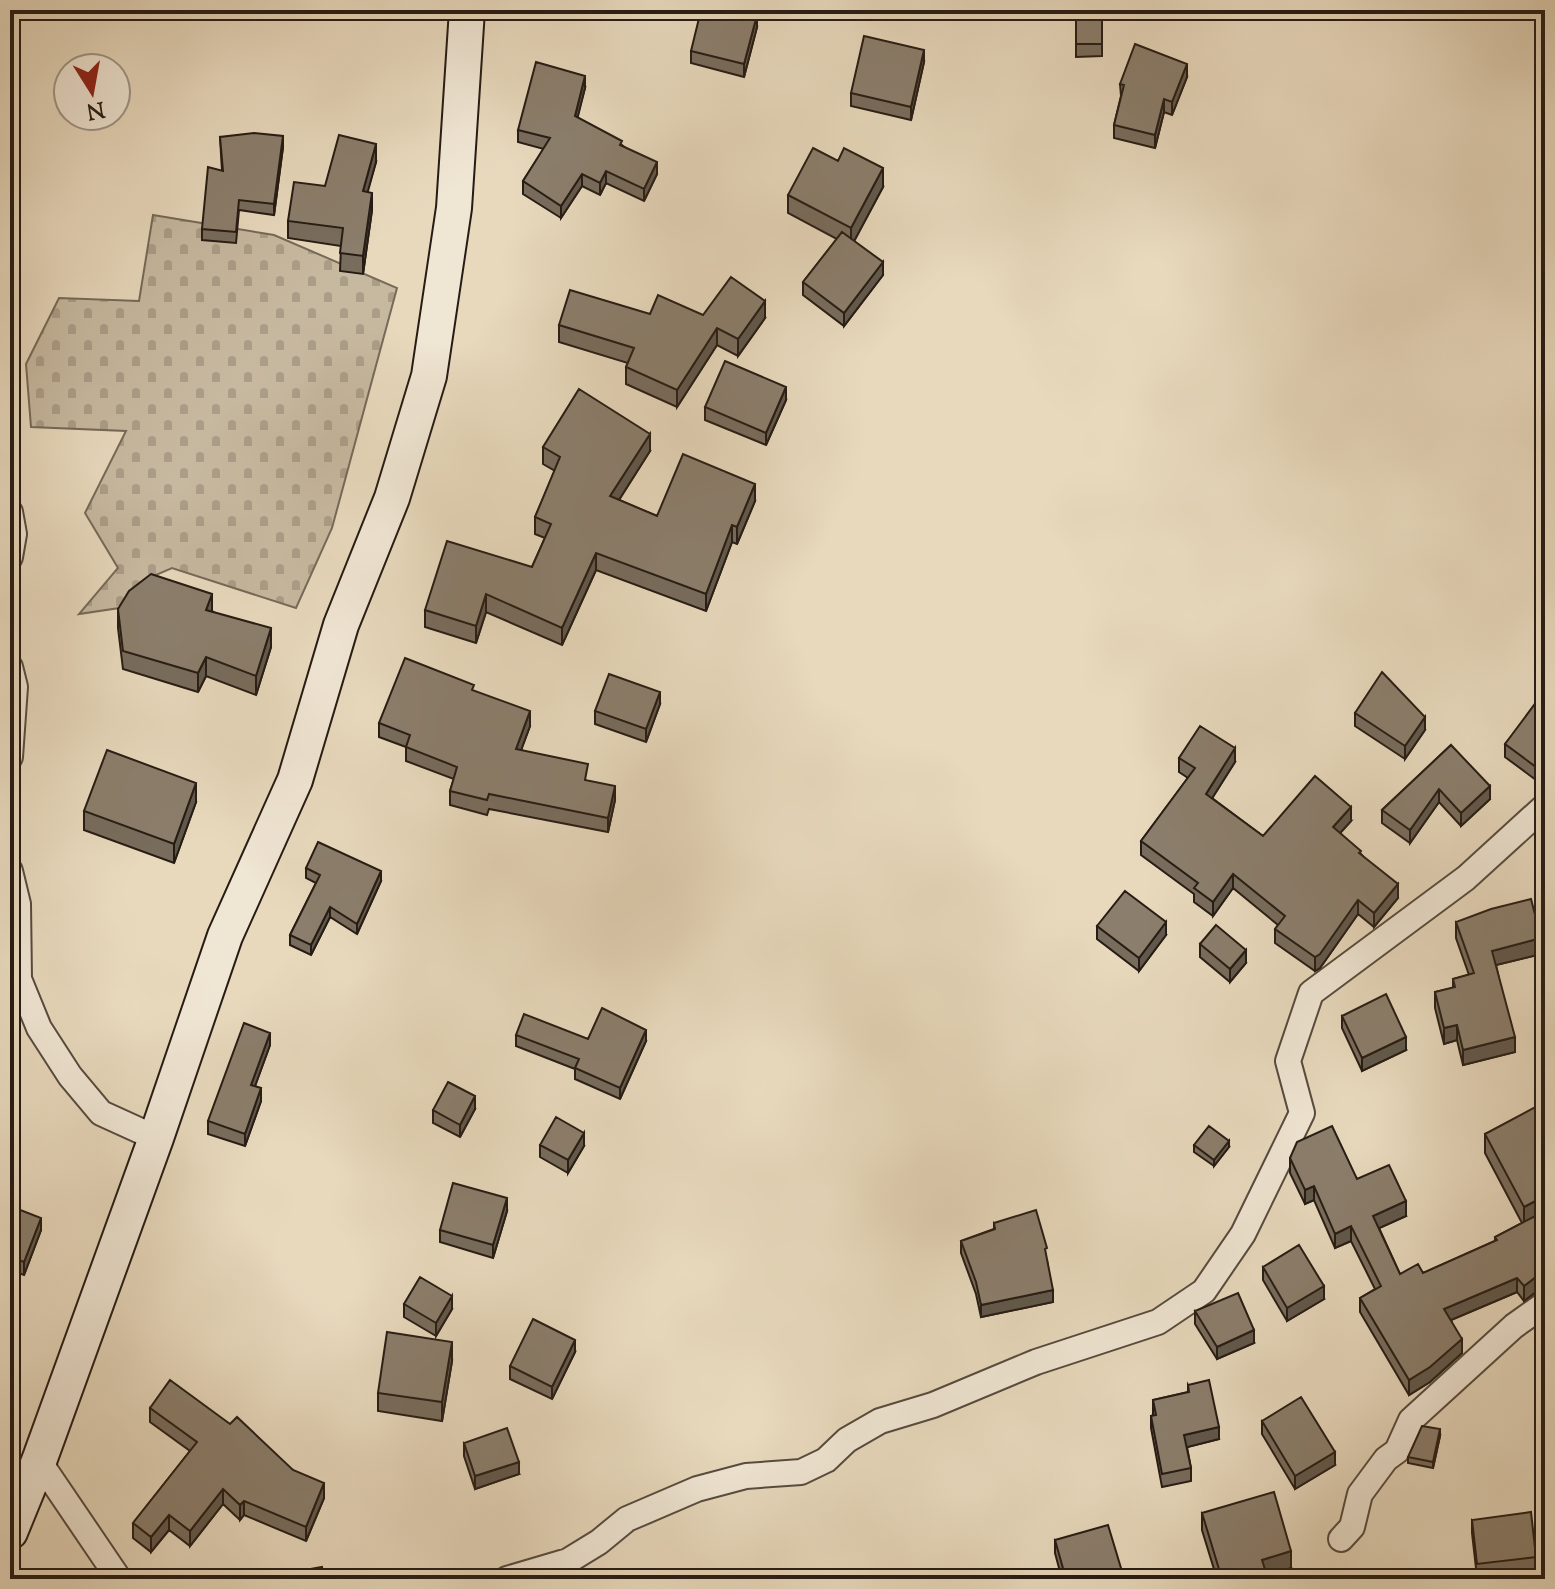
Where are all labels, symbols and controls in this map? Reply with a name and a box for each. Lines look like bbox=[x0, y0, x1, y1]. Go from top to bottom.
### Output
north arrow bbox=[52, 52, 132, 132]
text: N bbox=[83, 91, 107, 126]

